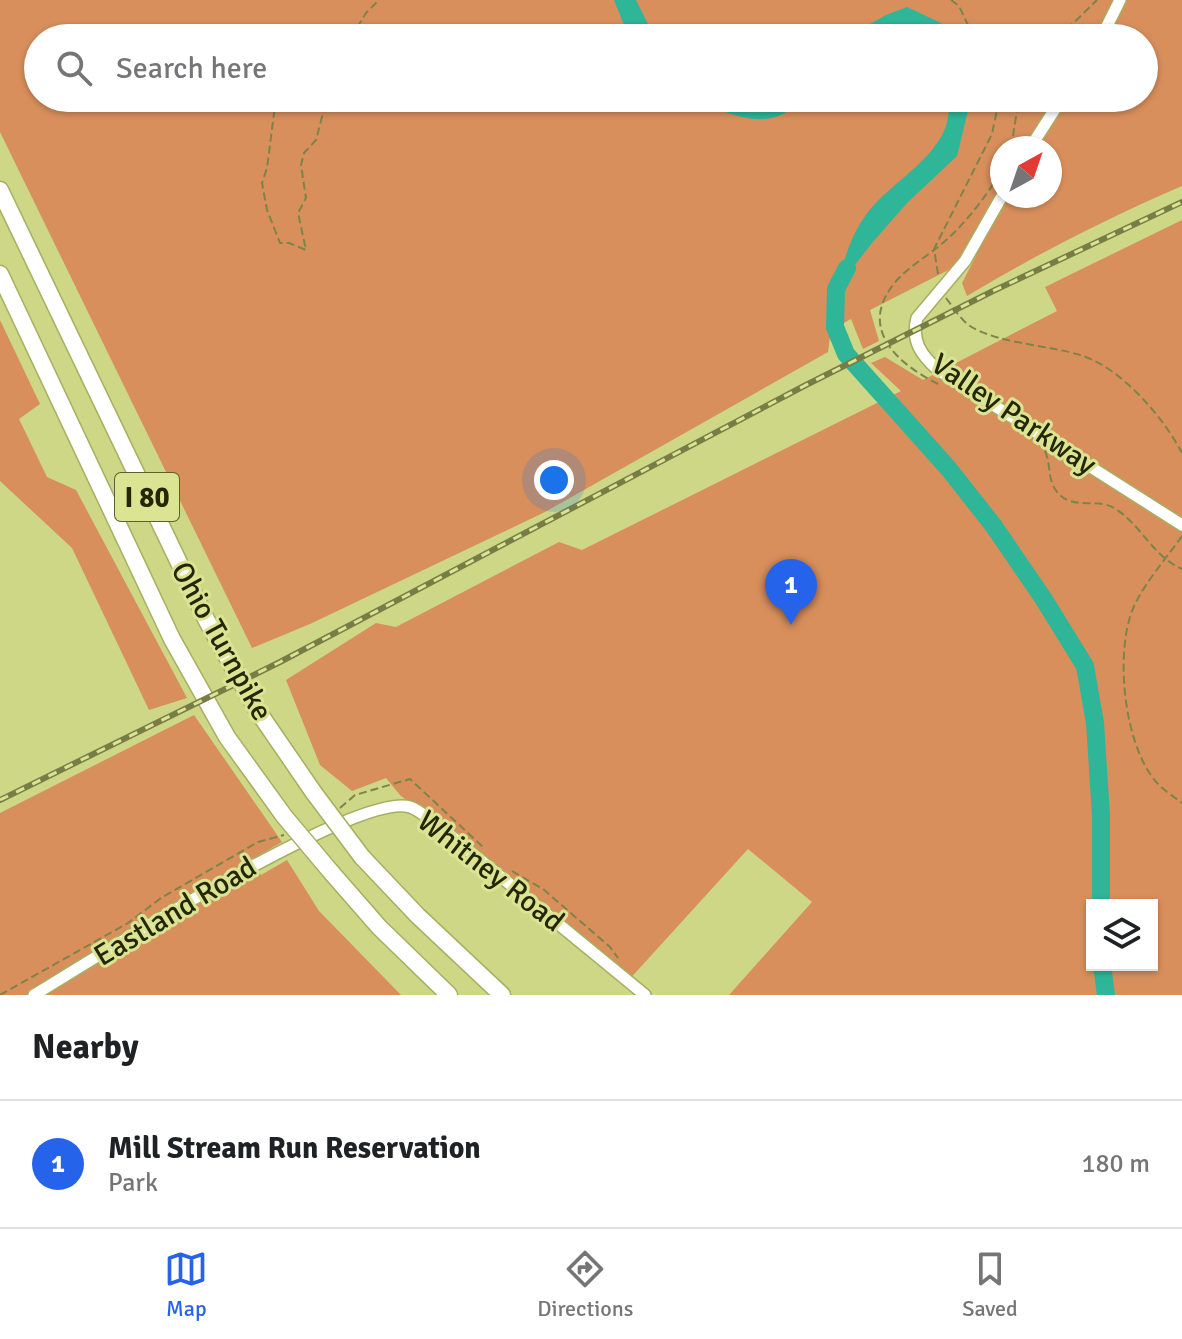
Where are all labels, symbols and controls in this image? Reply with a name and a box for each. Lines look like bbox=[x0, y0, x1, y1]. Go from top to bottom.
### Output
search box bbox=[24, 24, 1158, 112]
icon: search bbox=[52, 46, 96, 90]
text: Search here bbox=[116, 50, 267, 87]
north arrow bbox=[990, 136, 1062, 208]
street label: Valley Parkway bbox=[924, 346, 1103, 483]
your location bbox=[534, 460, 574, 500]
road number: I 80 bbox=[115, 473, 179, 521]
street label: Ohio Turnpike bbox=[163, 555, 280, 727]
pin: 1 bbox=[765, 559, 817, 625]
street label: Whitney Road bbox=[410, 803, 571, 940]
street label: Eastland Road bbox=[87, 849, 263, 974]
map controls bbox=[1086, 899, 1158, 971]
button: layers bbox=[1086, 899, 1158, 971]
text: Nearby bbox=[32, 1026, 139, 1068]
text: Mill Stream Run Reservation bbox=[108, 1130, 481, 1167]
text: 1 bbox=[51, 1148, 65, 1180]
text: 180 m bbox=[1081, 1148, 1150, 1180]
text: Park bbox=[108, 1167, 158, 1199]
tab: Map bbox=[164, 1247, 208, 1322]
tab: Directions bbox=[537, 1247, 633, 1322]
tab: Saved bbox=[962, 1247, 1018, 1322]

